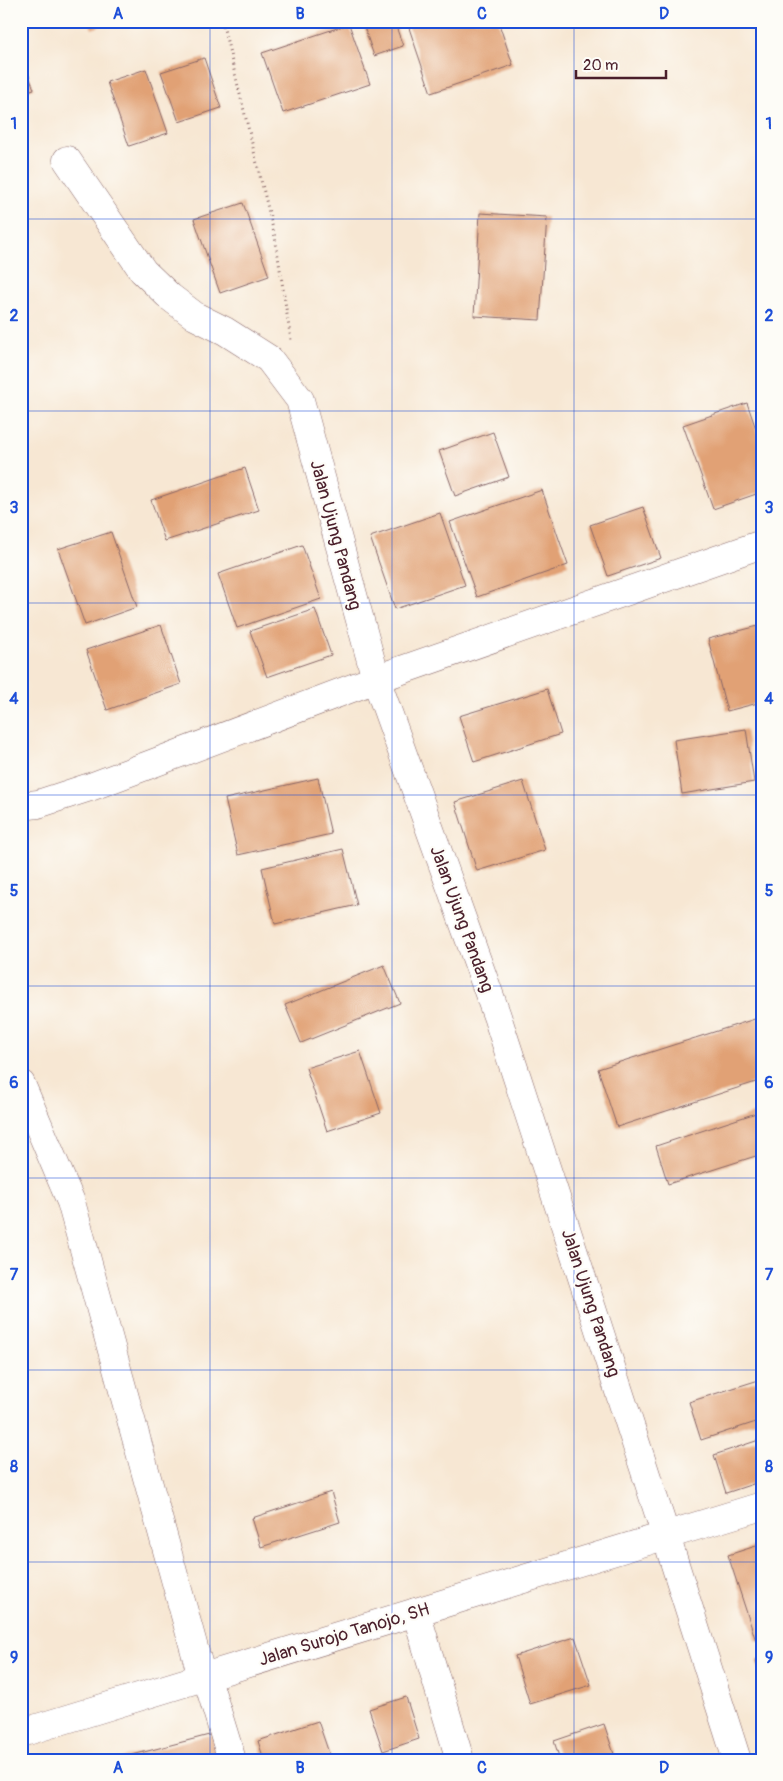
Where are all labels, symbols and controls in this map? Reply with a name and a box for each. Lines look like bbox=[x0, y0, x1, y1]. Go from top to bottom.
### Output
text: A bbox=[113, 4, 124, 24]
text: B bbox=[295, 4, 305, 24]
text: C bbox=[477, 4, 487, 24]
text: D bbox=[659, 4, 669, 24]
scale bar bbox=[576, 48, 666, 80]
text: 20 m bbox=[583, 56, 618, 75]
text: 1 bbox=[11, 114, 17, 134]
text: 1 bbox=[766, 114, 772, 134]
text: 2 bbox=[10, 306, 19, 326]
text: 2 bbox=[765, 306, 774, 326]
street label: Jalan Ujung Pandang bbox=[304, 458, 367, 613]
text: 3 bbox=[10, 498, 19, 518]
text: 3 bbox=[765, 498, 774, 518]
text: 4 bbox=[9, 689, 19, 709]
text: 4 bbox=[764, 689, 774, 709]
street label: Jalan Ujung Pandang bbox=[424, 843, 499, 996]
text: 5 bbox=[10, 881, 19, 901]
text: 5 bbox=[765, 881, 774, 901]
text: 6 bbox=[9, 1073, 19, 1093]
text: 6 bbox=[764, 1073, 774, 1093]
street label: Jalan Ujung Pandang bbox=[556, 1226, 625, 1380]
text: 7 bbox=[10, 1265, 19, 1285]
text: 7 bbox=[765, 1265, 774, 1285]
text: 8 bbox=[10, 1457, 18, 1477]
text: 8 bbox=[765, 1457, 773, 1477]
street label: Jalan Surojo Tanojo, SH bbox=[256, 1598, 432, 1671]
text: 9 bbox=[10, 1648, 18, 1668]
text: 9 bbox=[765, 1648, 773, 1668]
text: A bbox=[113, 1758, 124, 1778]
text: B bbox=[295, 1758, 305, 1778]
text: C bbox=[477, 1758, 487, 1778]
text: D bbox=[659, 1758, 669, 1778]

